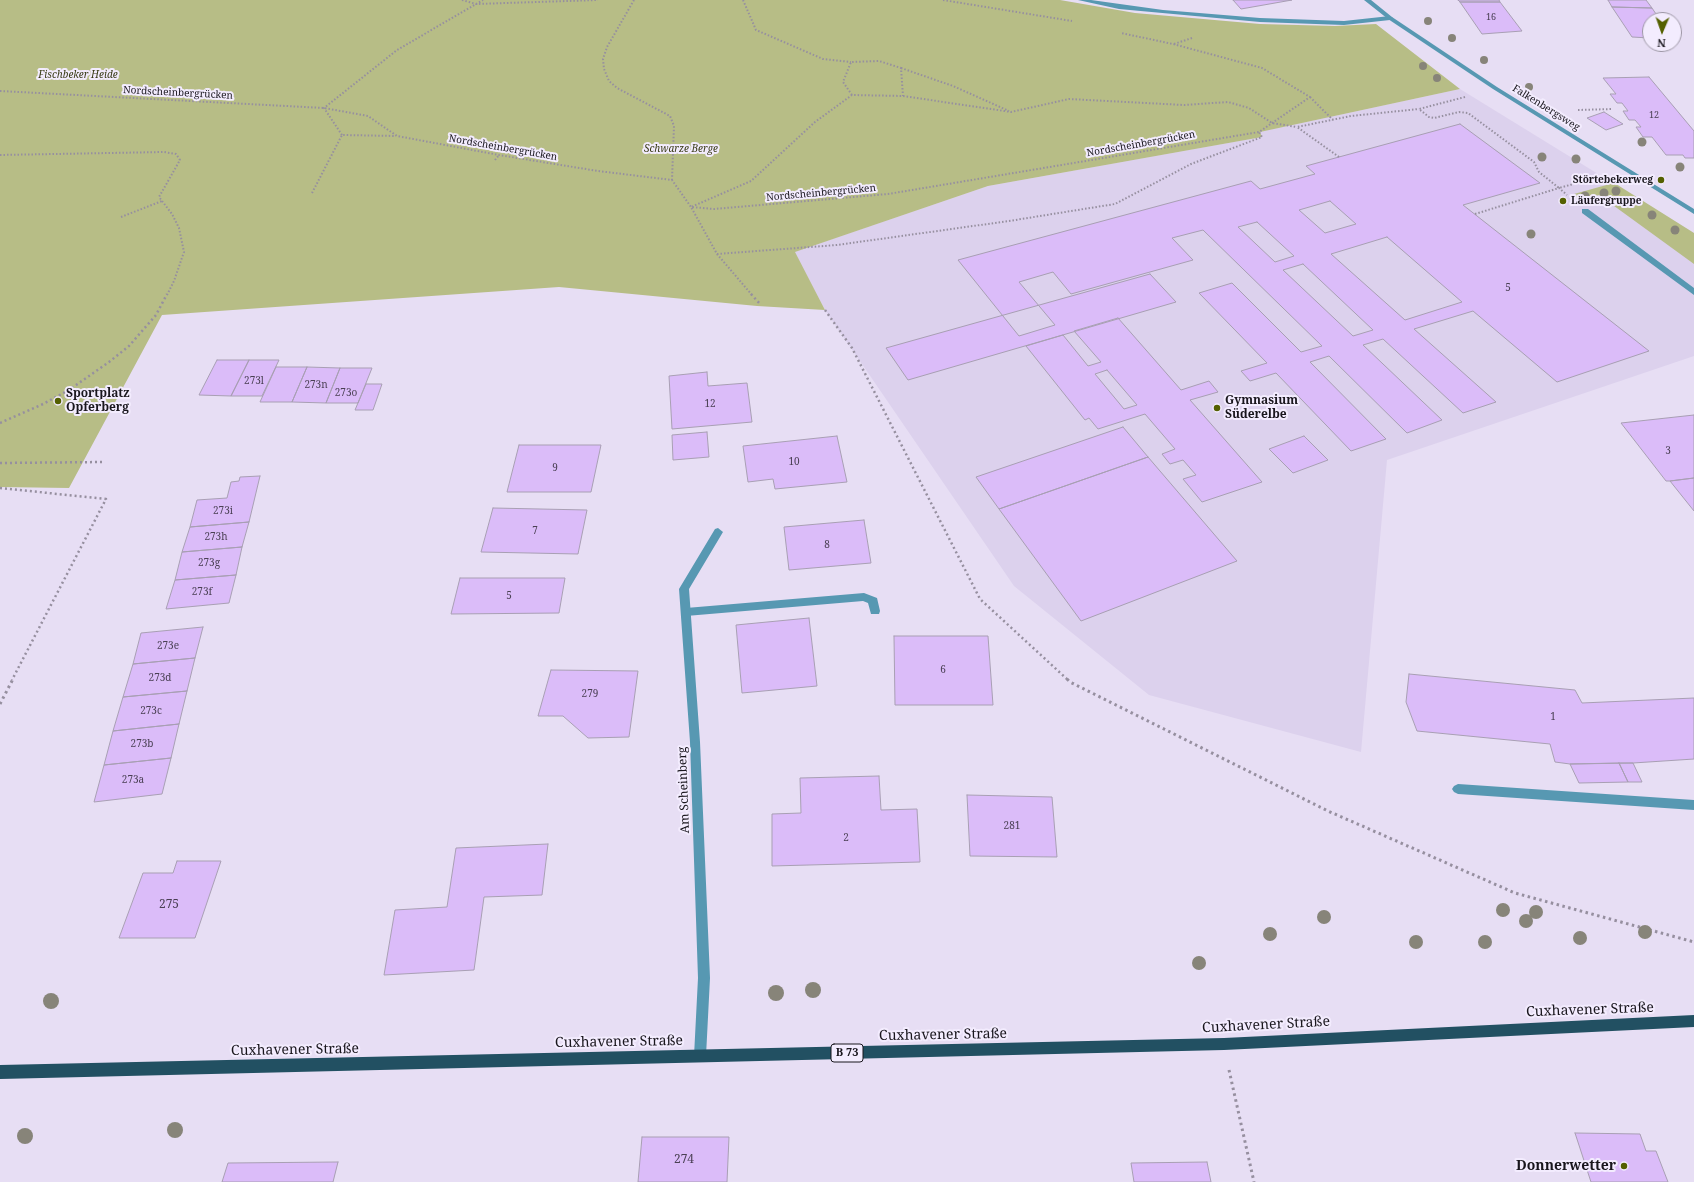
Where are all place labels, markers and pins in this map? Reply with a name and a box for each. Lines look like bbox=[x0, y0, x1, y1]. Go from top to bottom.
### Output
place label: Störtebekerweg bbox=[1573, 174, 1653, 186]
marker: Störtebekerweg bbox=[1656, 175, 1666, 185]
place label: Läufergruppe bbox=[1571, 195, 1641, 207]
marker: Läufergruppe bbox=[1558, 196, 1568, 206]
place label: Sportplatz Opferberg bbox=[66, 387, 130, 415]
place label: Gymnasium Süderelbe bbox=[1225, 394, 1298, 422]
marker: Sportplatz Opferberg bbox=[53, 396, 63, 406]
marker: Gymnasium Süderelbe bbox=[1212, 403, 1222, 413]
place label: Donnerwetter bbox=[1516, 1158, 1616, 1174]
marker: Donnerwetter bbox=[1619, 1161, 1629, 1171]

